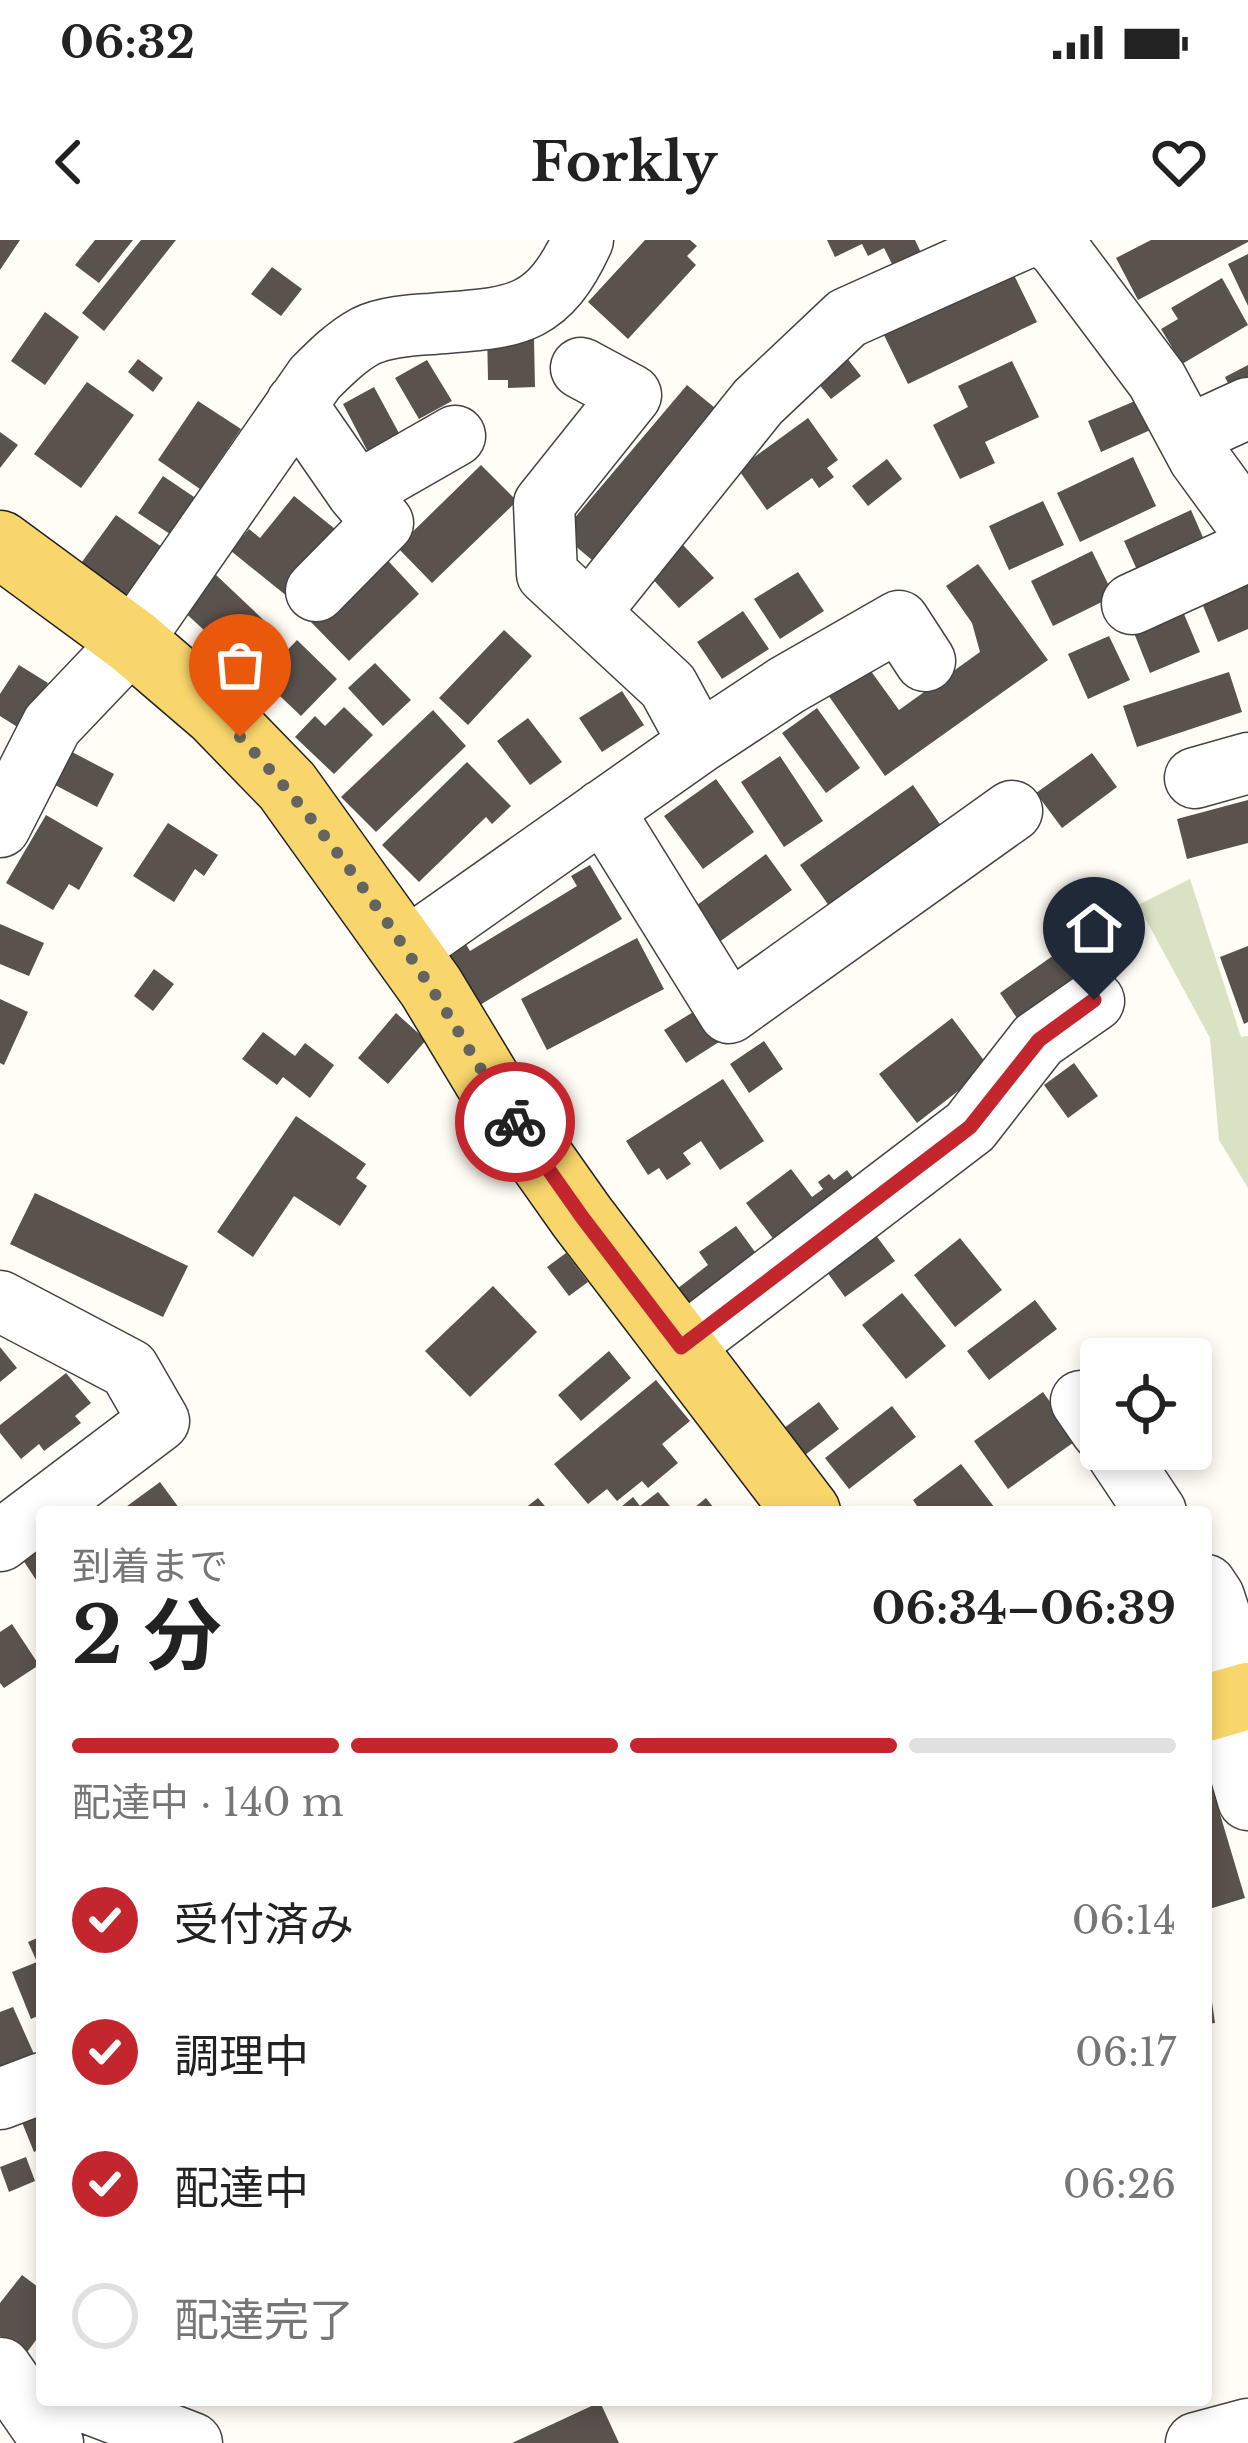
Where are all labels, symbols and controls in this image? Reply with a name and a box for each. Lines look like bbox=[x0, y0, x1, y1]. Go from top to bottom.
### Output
text: 06:32 bbox=[60, 14, 195, 70]
icon: back bbox=[36, 129, 102, 195]
text: Forkly bbox=[531, 129, 717, 196]
icon: heart bbox=[1146, 129, 1212, 195]
pin bbox=[189, 614, 291, 737]
icon: bag bbox=[207, 632, 273, 698]
pin bbox=[1043, 877, 1145, 1000]
icon: home bbox=[1061, 895, 1127, 961]
courier bbox=[455, 1062, 575, 1182]
icon: bike bbox=[482, 1089, 548, 1155]
map controls bbox=[1080, 1338, 1212, 1470]
button: locate bbox=[1080, 1338, 1212, 1470]
text: 到着まで bbox=[72, 1542, 228, 1591]
text: 06:34–06:39 bbox=[871, 1580, 1176, 1636]
text: 2 分 bbox=[72, 1587, 222, 1684]
text: 配達中 · 140 m bbox=[72, 1778, 344, 1827]
icon: check bbox=[72, 1887, 138, 1953]
text: 受付済み bbox=[174, 1896, 354, 1952]
text: 06:14 bbox=[1072, 1896, 1176, 1945]
icon: check bbox=[72, 2019, 138, 2085]
text: 調理中 bbox=[174, 2028, 309, 2084]
text: 06:17 bbox=[1075, 2028, 1176, 2077]
icon: check bbox=[72, 2151, 138, 2217]
text: 配達中 bbox=[174, 2160, 309, 2216]
text: 06:26 bbox=[1063, 2160, 1176, 2209]
text: 配達完了 bbox=[174, 2292, 354, 2348]

